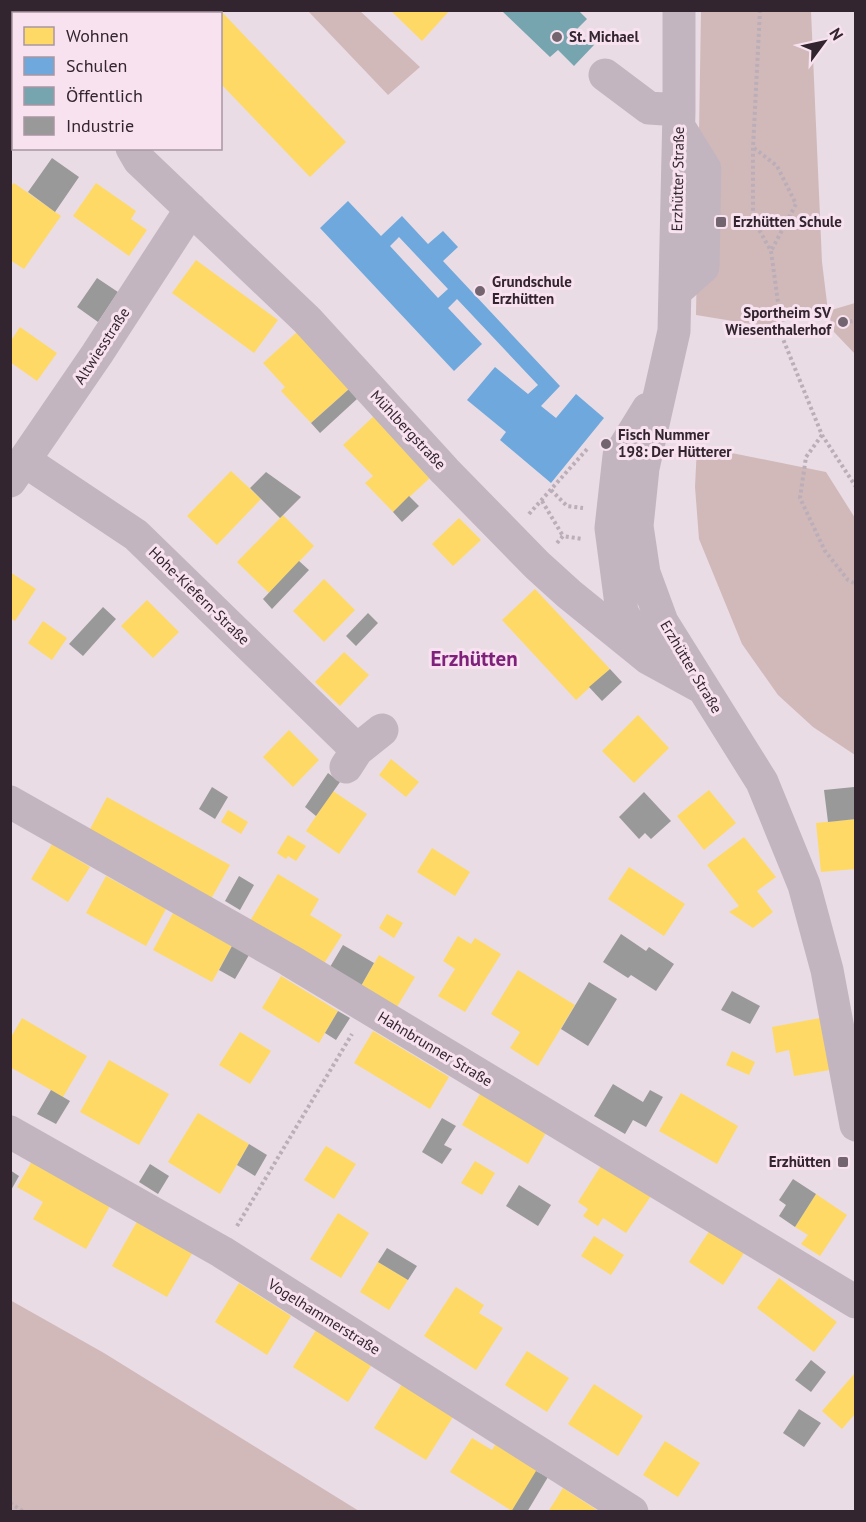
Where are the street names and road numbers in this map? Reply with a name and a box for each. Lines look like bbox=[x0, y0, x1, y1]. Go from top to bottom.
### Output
street label: Erzhütter Straße bbox=[667, 126, 688, 232]
street label: Altwiesstraße bbox=[70, 304, 133, 388]
street label: Mühlbergstraße bbox=[367, 386, 450, 473]
street label: Hohe-Kiefern-Straße bbox=[145, 543, 254, 649]
street label: Erzhütter Straße bbox=[656, 617, 727, 717]
street label: Hahnbrunner Straße bbox=[374, 1007, 496, 1090]
street label: Vogelhammerstraße bbox=[264, 1274, 384, 1359]

